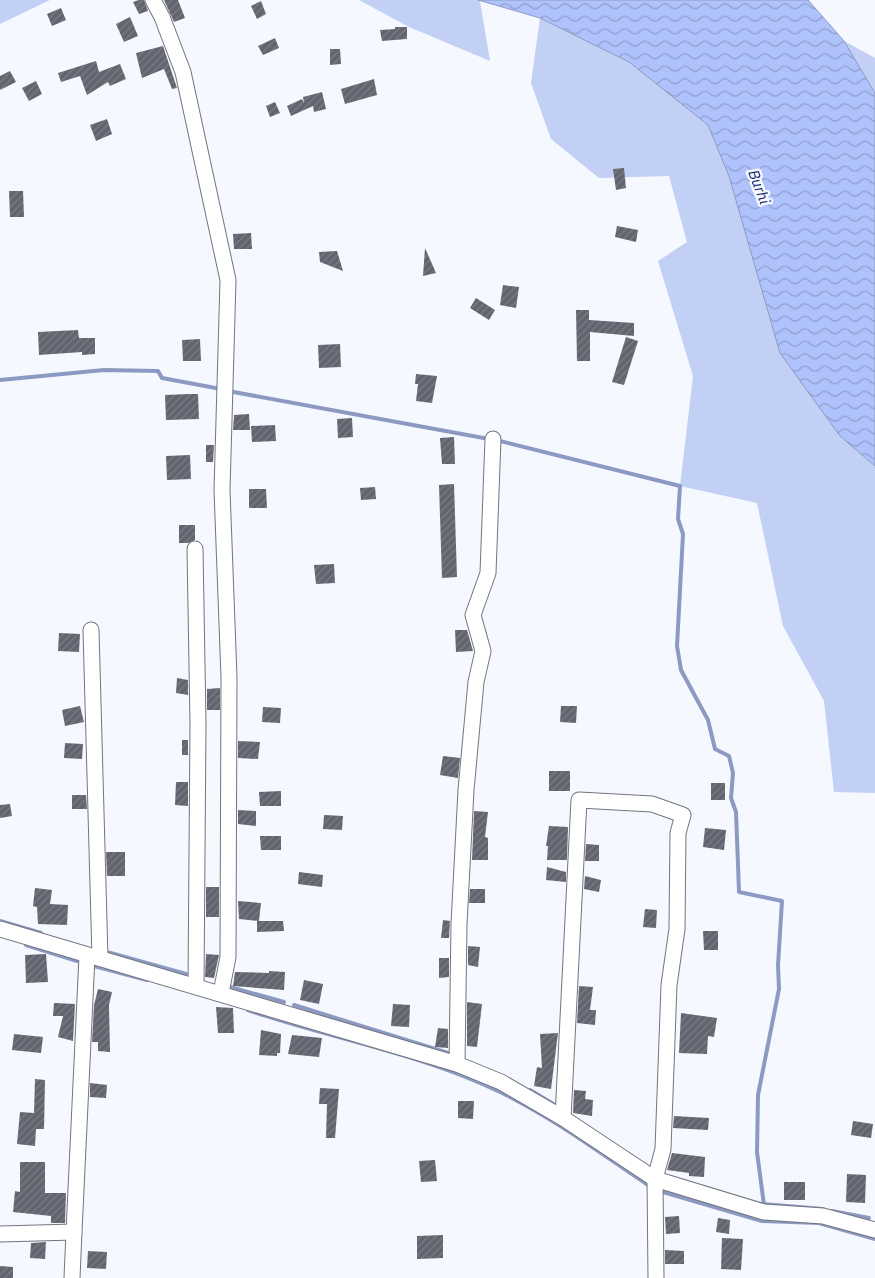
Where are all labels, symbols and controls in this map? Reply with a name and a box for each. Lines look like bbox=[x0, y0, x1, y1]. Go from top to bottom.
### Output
water label: Burhi bbox=[744, 167, 775, 207]

